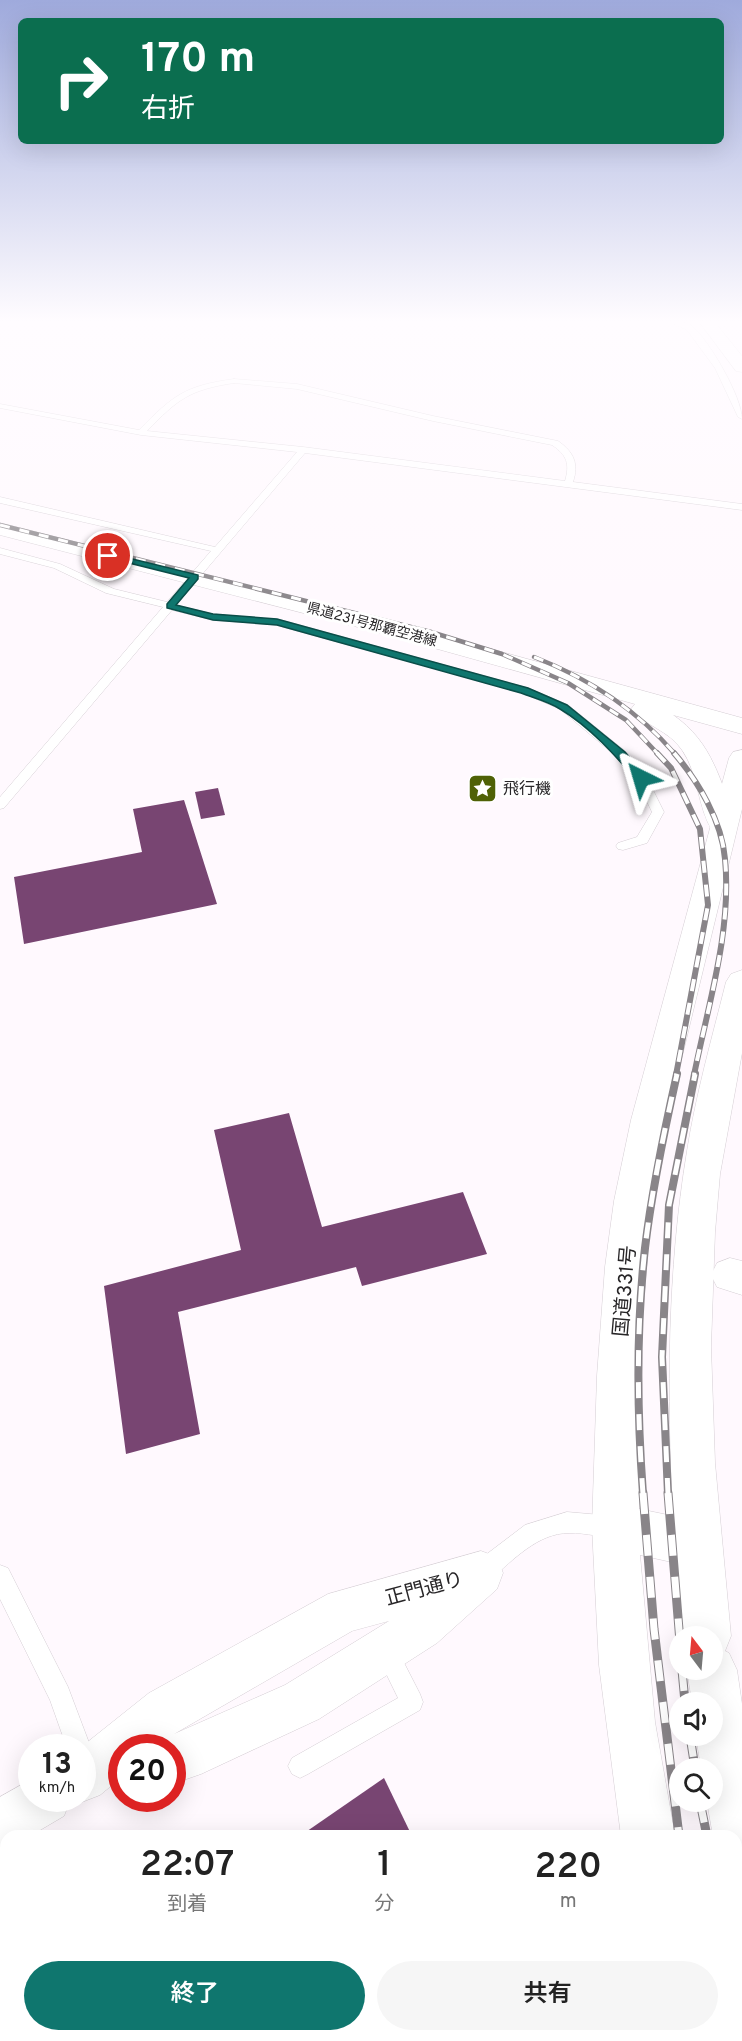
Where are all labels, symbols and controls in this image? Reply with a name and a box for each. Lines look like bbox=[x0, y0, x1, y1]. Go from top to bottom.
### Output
text: 170 m bbox=[141, 34, 255, 87]
icon: right bbox=[42, 42, 120, 120]
text: 右折 bbox=[141, 93, 195, 127]
pin bbox=[82, 530, 133, 581]
icon: arrive bbox=[91, 539, 124, 572]
street label: 県道231号那覇空港線 bbox=[305, 600, 439, 651]
position arrow bbox=[609, 746, 673, 810]
place icon: 飛行機 bbox=[466, 772, 498, 804]
place label: 飛行機 bbox=[503, 780, 551, 800]
street label: 国道331号 bbox=[609, 1244, 643, 1338]
street label: 正門通り bbox=[383, 1567, 467, 1613]
north arrow bbox=[669, 1626, 723, 1680]
map controls bbox=[669, 1626, 723, 1812]
button: sound bbox=[669, 1692, 723, 1746]
speed limit sign: 20 bbox=[108, 1734, 186, 1812]
text: 13 bbox=[42, 1747, 72, 1784]
button: search bbox=[669, 1758, 723, 1812]
text: km/h bbox=[39, 1779, 75, 1798]
text: 22:07 bbox=[140, 1843, 234, 1889]
text: 1 bbox=[377, 1843, 391, 1889]
text: 220 bbox=[534, 1845, 602, 1891]
text: m bbox=[560, 1889, 577, 1915]
text: 到着 bbox=[167, 1892, 207, 1918]
text: 分 bbox=[374, 1892, 394, 1918]
button: 終了 bbox=[24, 1961, 365, 2030]
button: 共有 bbox=[377, 1961, 718, 2030]

